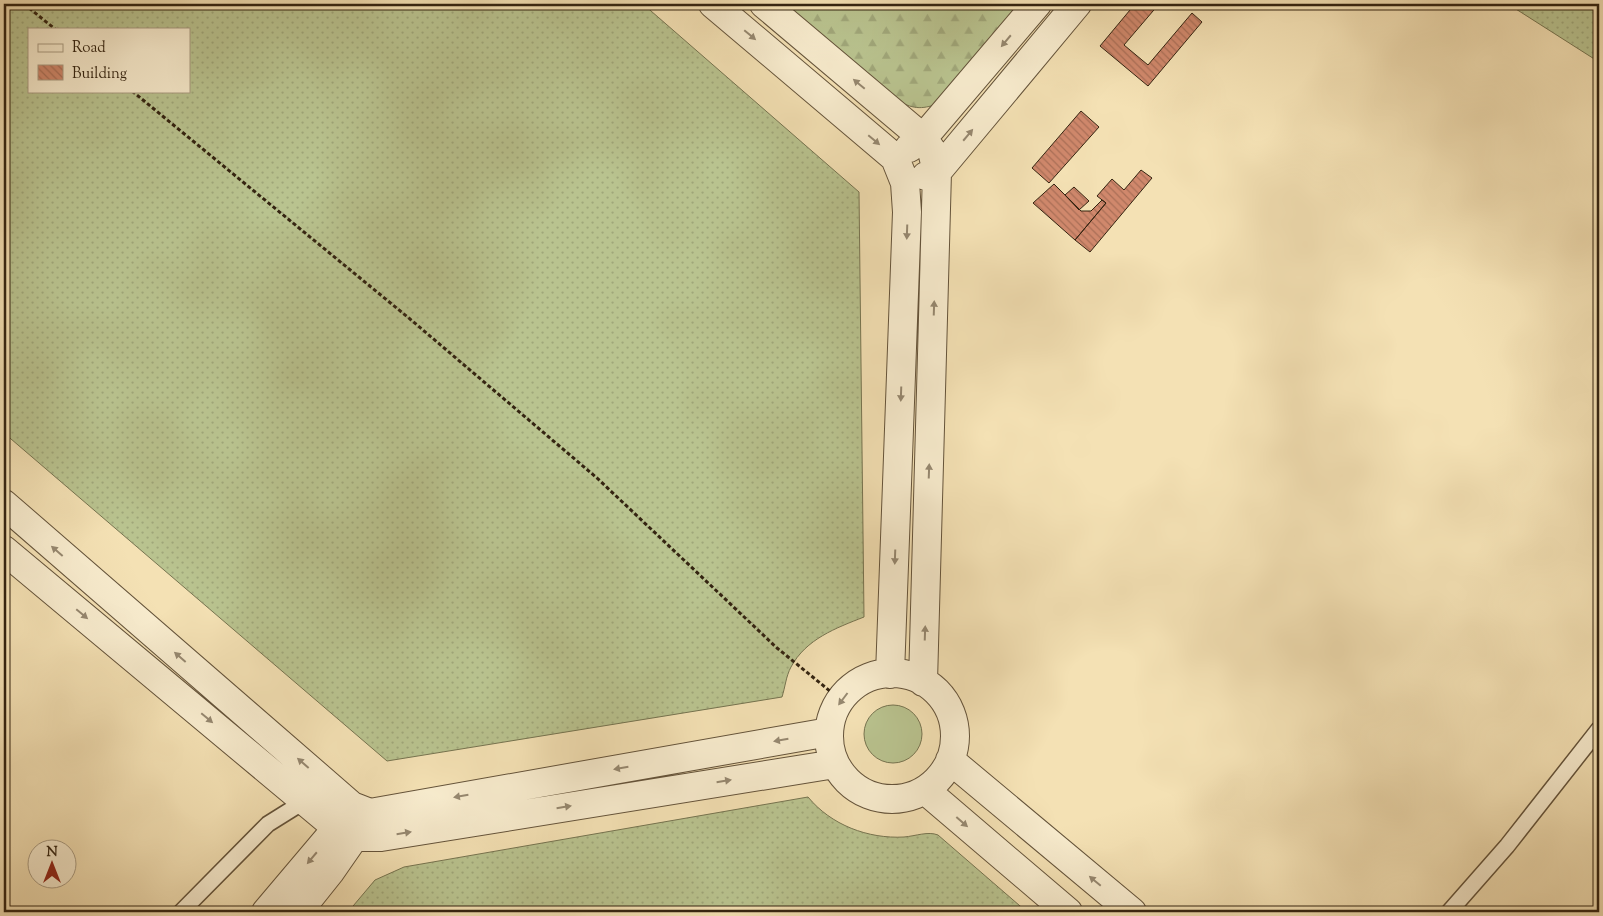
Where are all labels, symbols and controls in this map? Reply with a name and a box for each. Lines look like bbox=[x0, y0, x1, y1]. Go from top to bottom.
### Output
legend bbox=[28, 28, 190, 92]
one-way arrow bbox=[743, 30, 756, 41]
one-way arrow bbox=[1001, 35, 1012, 47]
text: Road bbox=[72, 38, 106, 59]
text: Building bbox=[72, 64, 127, 85]
one-way arrow bbox=[853, 79, 866, 90]
one-way arrow bbox=[963, 128, 974, 141]
one-way arrow bbox=[868, 134, 880, 146]
one-way arrow bbox=[902, 224, 910, 240]
one-way arrow bbox=[930, 300, 938, 316]
one-way arrow bbox=[896, 386, 904, 402]
one-way arrow bbox=[925, 463, 933, 479]
one-way arrow bbox=[51, 545, 64, 556]
one-way arrow bbox=[890, 549, 898, 565]
one-way arrow bbox=[75, 609, 88, 620]
one-way arrow bbox=[921, 625, 929, 641]
one-way arrow bbox=[175, 651, 187, 663]
one-way arrow bbox=[838, 692, 848, 706]
one-way arrow bbox=[200, 713, 213, 724]
one-way arrow bbox=[773, 737, 789, 745]
one-way arrow bbox=[297, 758, 310, 769]
one-way arrow bbox=[612, 765, 628, 773]
one-way arrow bbox=[717, 777, 733, 785]
one-way arrow bbox=[452, 793, 468, 801]
one-way arrow bbox=[556, 803, 572, 811]
one-way arrow bbox=[955, 816, 968, 827]
one-way arrow bbox=[396, 829, 412, 837]
north arrow bbox=[28, 838, 78, 888]
text: N bbox=[46, 843, 58, 863]
one-way arrow bbox=[306, 852, 317, 865]
one-way arrow bbox=[1089, 875, 1101, 887]

